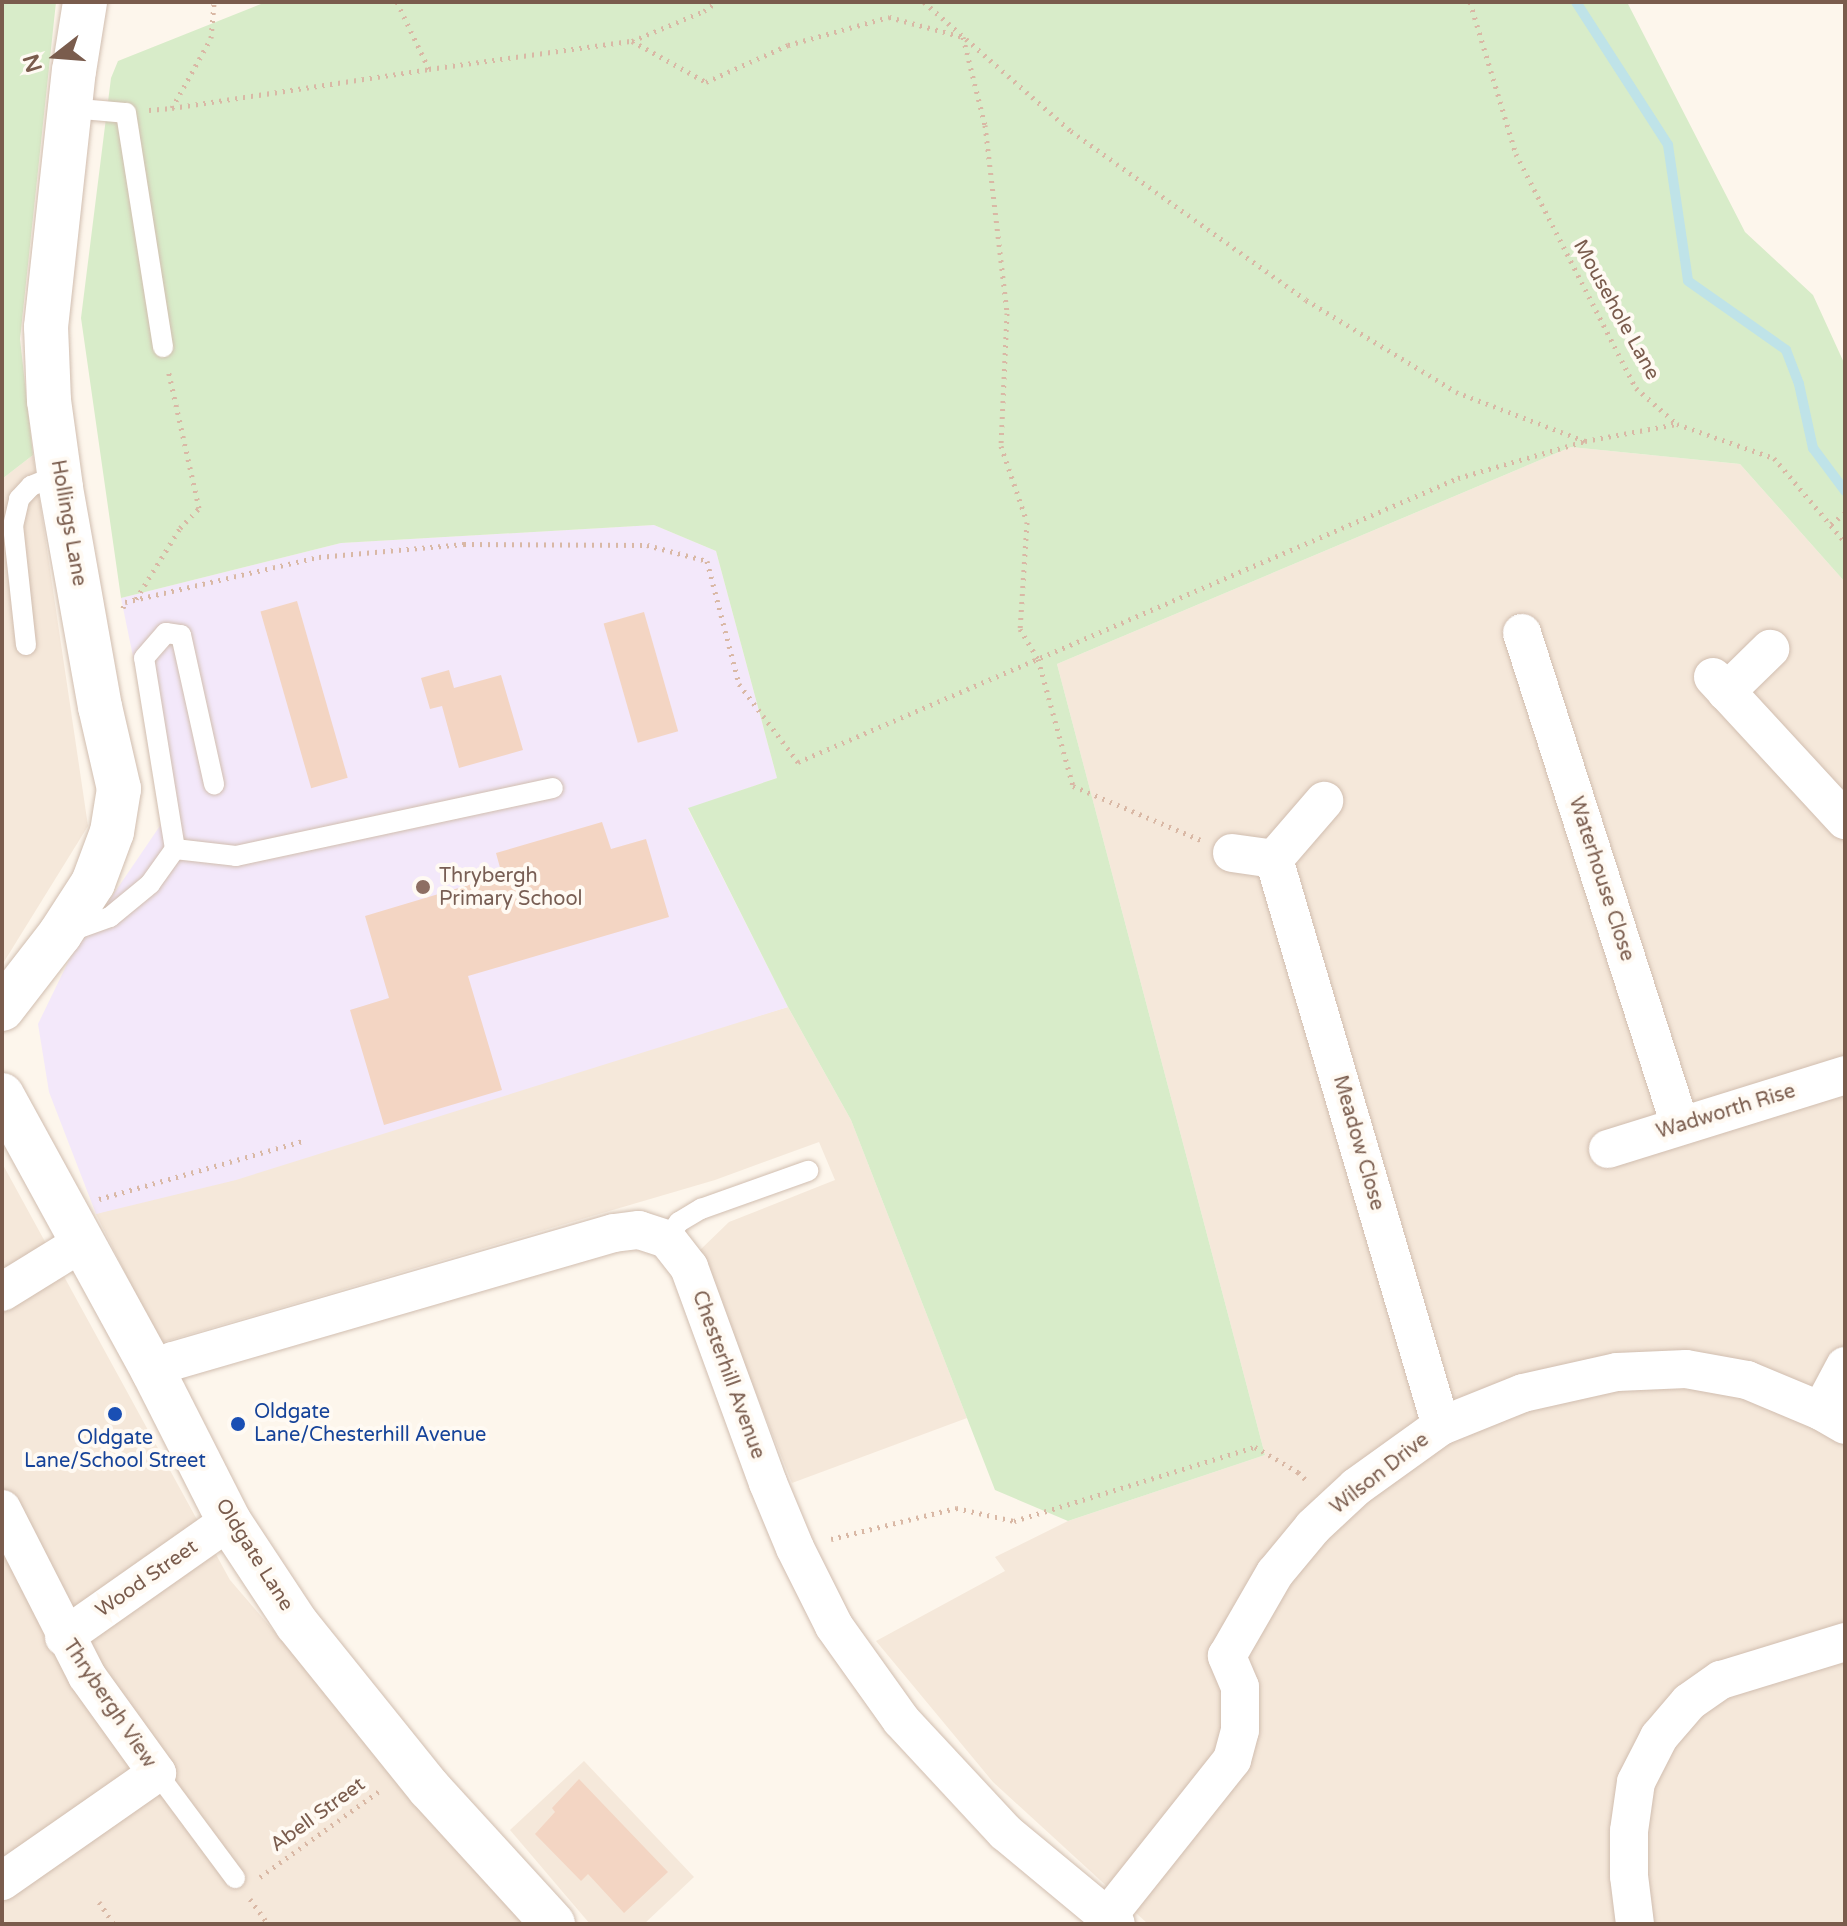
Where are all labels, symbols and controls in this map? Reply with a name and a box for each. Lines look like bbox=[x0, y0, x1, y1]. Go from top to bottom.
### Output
north arrow bbox=[16, 16, 96, 96]
text: N bbox=[18, 51, 48, 75]
street label: Mousehole Lane bbox=[1568, 236, 1664, 384]
street label: Hollings Lane bbox=[45, 458, 91, 588]
street label: Waterhouse Close bbox=[1563, 794, 1639, 964]
place label: Thrybergh Primary School bbox=[439, 864, 583, 911]
marker: Thrybergh Primary School bbox=[414, 878, 432, 896]
street label: Meadow Close bbox=[1327, 1073, 1389, 1213]
street label: Wadworth Rise bbox=[1654, 1079, 1798, 1145]
street label: Chesterhill Avenue bbox=[686, 1288, 770, 1462]
place label: Oldgate Lane/Chesterhill Avenue bbox=[254, 1400, 486, 1447]
marker: Oldgate Lane/School Street bbox=[106, 1405, 124, 1423]
marker: Oldgate Lane/Chesterhill Avenue bbox=[229, 1415, 247, 1433]
place label: Oldgate Lane/School Street bbox=[24, 1426, 206, 1473]
street label: Wilson Drive bbox=[1326, 1428, 1434, 1520]
street label: Oldgate Lane bbox=[210, 1495, 298, 1615]
street label: Wood Street bbox=[92, 1535, 202, 1623]
street label: Thrybergh View bbox=[57, 1635, 161, 1773]
street label: Abell Street bbox=[266, 1773, 370, 1857]

